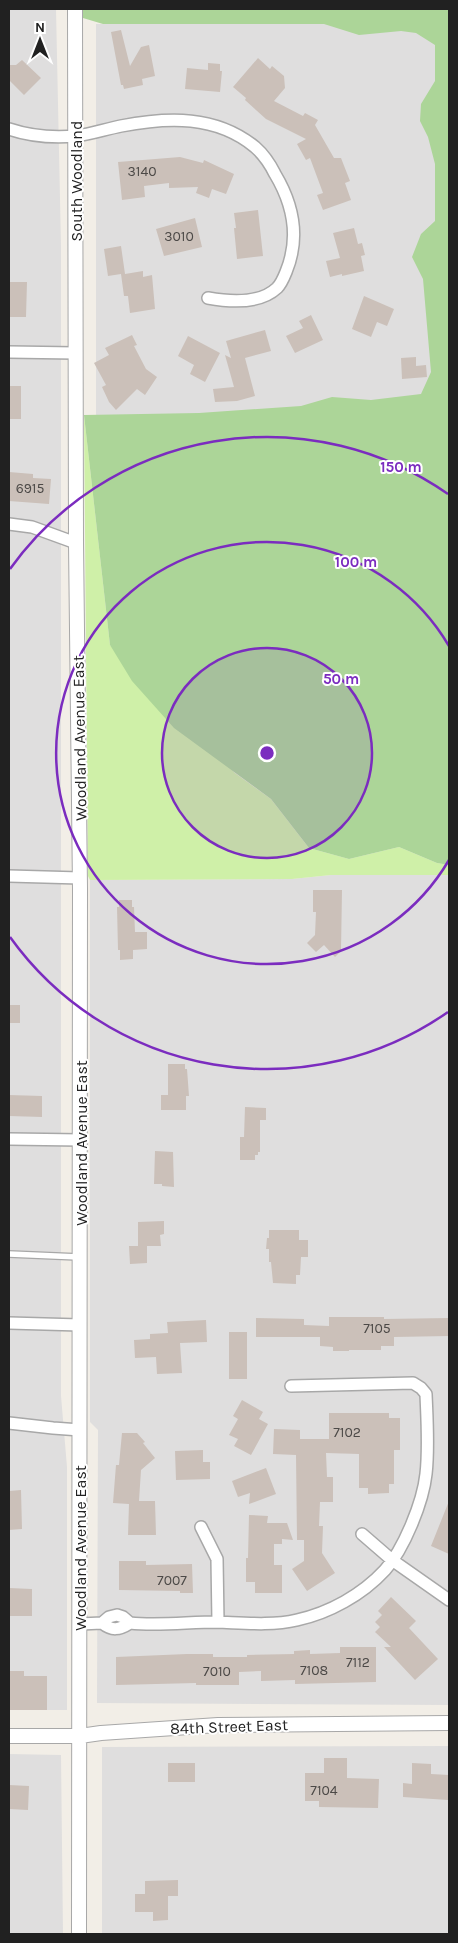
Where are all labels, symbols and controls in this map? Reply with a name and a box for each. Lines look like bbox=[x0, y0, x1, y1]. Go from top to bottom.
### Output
north arrow bbox=[15, 15, 65, 65]
text: N bbox=[35, 19, 45, 36]
street label: South Woodland bbox=[67, 121, 86, 241]
house number: 3140 bbox=[127, 163, 157, 180]
house number: 3010 bbox=[164, 228, 194, 245]
text: 150 m bbox=[380, 458, 422, 476]
house number: 6915 bbox=[16, 480, 44, 497]
text: 100 m bbox=[335, 553, 377, 571]
street label: Woodland Avenue East bbox=[69, 655, 90, 821]
text: 50 m bbox=[323, 670, 359, 688]
centre of rings bbox=[258, 744, 276, 762]
street label: Woodland Avenue East bbox=[72, 1060, 91, 1226]
house number: 7105 bbox=[363, 1320, 391, 1337]
house number: 7102 bbox=[333, 1424, 361, 1441]
street label: Woodland Avenue East bbox=[71, 1465, 90, 1631]
house number: 7007 bbox=[157, 1572, 187, 1589]
house number: 7112 bbox=[346, 1654, 370, 1671]
house number: 7108 bbox=[300, 1662, 328, 1679]
house number: 7010 bbox=[203, 1663, 231, 1680]
street label: 84th Street East bbox=[170, 1715, 288, 1738]
house number: 7104 bbox=[310, 1782, 338, 1799]

